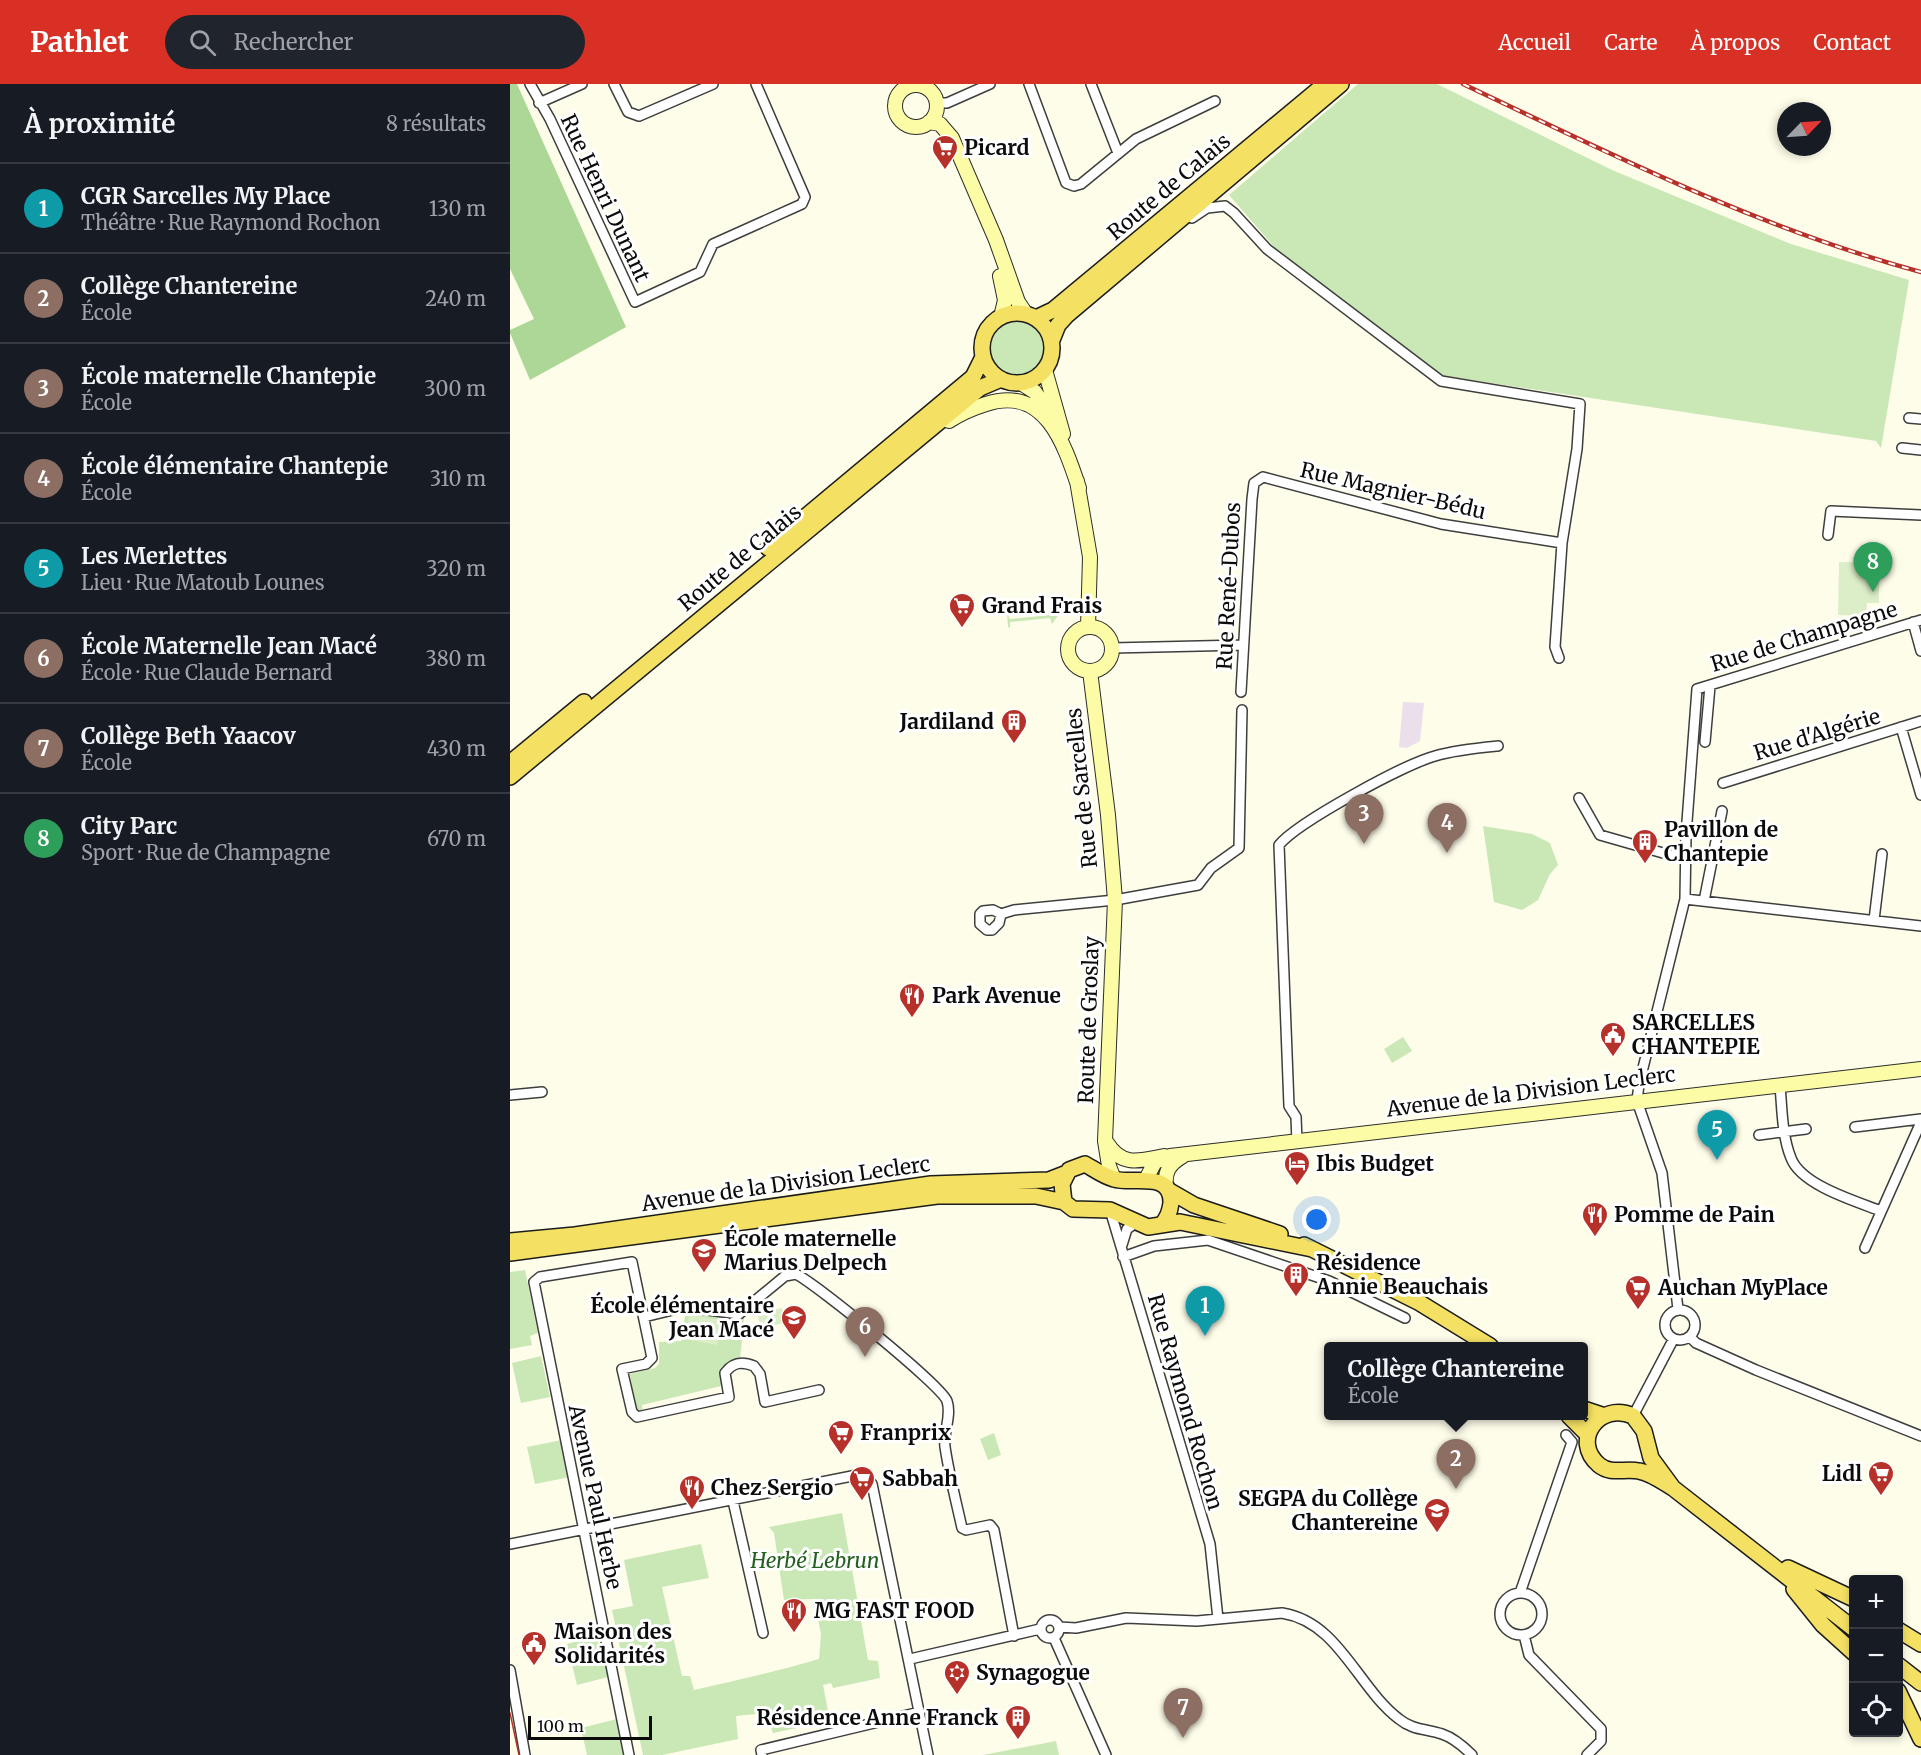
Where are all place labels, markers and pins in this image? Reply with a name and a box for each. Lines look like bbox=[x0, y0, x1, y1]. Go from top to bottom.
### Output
supermarket icon: Picard bbox=[930, 133, 960, 171]
place label: Picard bbox=[964, 134, 1030, 161]
pin: 8 bbox=[1854, 542, 1892, 592]
supermarket icon: Grand Frais bbox=[947, 591, 977, 629]
place label: Grand Frais bbox=[982, 592, 1102, 619]
building icon: Jardiland bbox=[999, 707, 1029, 745]
place label: Jardiland bbox=[898, 708, 994, 735]
pin: 3 bbox=[1344, 794, 1384, 844]
pin: 4 bbox=[1428, 804, 1466, 853]
place label: Pavillon de Chantepie bbox=[1664, 816, 1778, 867]
building icon: Pavillon de Chantepie bbox=[1630, 827, 1660, 865]
restaurant icon: Park Avenue bbox=[897, 981, 927, 1019]
place label: Park Avenue bbox=[932, 982, 1061, 1009]
place label: SARCELLES CHANTEPIE bbox=[1632, 1009, 1760, 1060]
public building icon: SARCELLES CHANTEPIE bbox=[1598, 1020, 1628, 1058]
pin: 5 bbox=[1698, 1110, 1736, 1160]
hotel icon: Ibis Budget bbox=[1282, 1149, 1312, 1187]
place label: Ibis Budget bbox=[1316, 1150, 1434, 1177]
restaurant icon: Pomme de Pain bbox=[1580, 1200, 1610, 1238]
place label: Pomme de Pain bbox=[1614, 1201, 1775, 1228]
place label: École maternelle Marius Delpech bbox=[724, 1224, 896, 1276]
school or university icon: École maternelle Marius Delpech bbox=[689, 1236, 719, 1274]
place label: Résidence Annie Beauchais bbox=[1315, 1249, 1489, 1300]
building icon: Résidence Annie Beauchais bbox=[1281, 1260, 1311, 1298]
supermarket icon: Auchan MyPlace bbox=[1623, 1273, 1653, 1311]
place label: Auchan MyPlace bbox=[1657, 1274, 1828, 1301]
pin: 1 bbox=[1186, 1286, 1224, 1336]
place label: École élémentaire Jean Macé bbox=[590, 1291, 774, 1343]
school or university icon: École élémentaire Jean Macé bbox=[779, 1303, 809, 1341]
pin: 6 bbox=[846, 1308, 884, 1357]
supermarket icon: Franprix bbox=[826, 1418, 856, 1456]
place label: Franprix bbox=[860, 1419, 951, 1446]
pin: 2 bbox=[1436, 1440, 1476, 1489]
supermarket icon: Lidl bbox=[1866, 1459, 1896, 1497]
place label: Lidl bbox=[1822, 1460, 1862, 1487]
supermarket icon: Sabbah bbox=[847, 1464, 877, 1502]
place label: Sabbah bbox=[882, 1465, 958, 1492]
restaurant icon: Chez Sergio bbox=[677, 1473, 707, 1511]
place label: Chez Sergio bbox=[711, 1474, 833, 1501]
place label: SEGPA du Collège Chantereine bbox=[1238, 1485, 1418, 1536]
school or university icon: SEGPA du Collège Chantereine bbox=[1422, 1496, 1452, 1534]
restaurant icon: MG FAST FOOD bbox=[779, 1596, 809, 1634]
place label: MG FAST FOOD bbox=[814, 1597, 974, 1624]
place label: Maison des Solidarités bbox=[554, 1618, 672, 1669]
public building icon: Maison des Solidarités bbox=[519, 1629, 549, 1667]
synagogue icon: Synagogue bbox=[942, 1658, 972, 1696]
place label: Synagogue bbox=[976, 1659, 1090, 1686]
pin: 7 bbox=[1164, 1688, 1202, 1738]
building icon: Résidence Anne Franck bbox=[1003, 1703, 1033, 1741]
place label: Résidence Anne Franck bbox=[756, 1704, 998, 1731]

